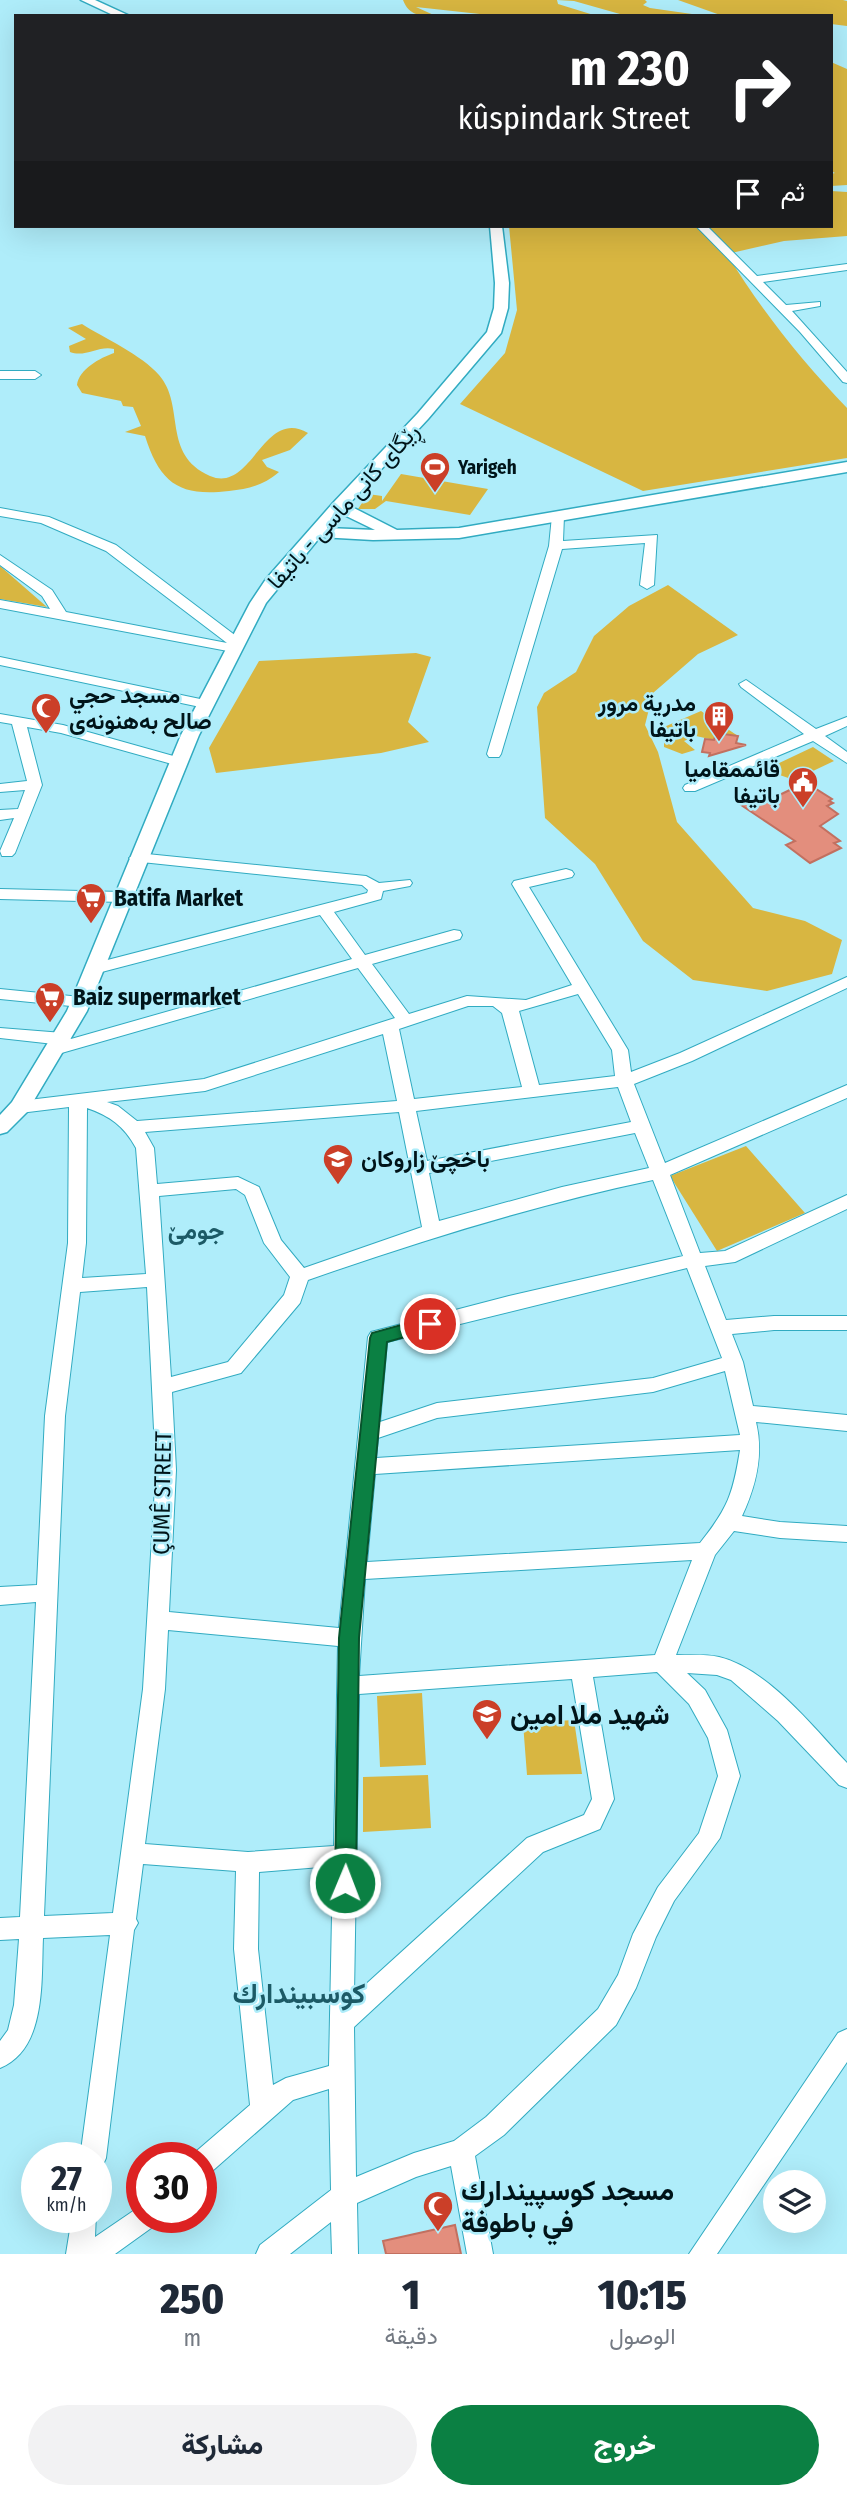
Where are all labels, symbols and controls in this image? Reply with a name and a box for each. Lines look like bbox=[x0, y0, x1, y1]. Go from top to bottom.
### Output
text: 230 m bbox=[570, 39, 690, 98]
icon: right bbox=[714, 42, 805, 133]
text: kûspindark Street bbox=[458, 99, 690, 137]
icon: arrive bbox=[729, 175, 767, 213]
text: ثم bbox=[781, 177, 805, 208]
street label: ڕێگای کانی ماسی - باتيفا bbox=[261, 417, 429, 598]
sports icon: Yarigeh bbox=[418, 450, 452, 494]
place label: Yarigeh bbox=[457, 456, 517, 479]
place label: مسجد حجي صالح بەھنونەی bbox=[69, 681, 212, 737]
place label: مدرية مرور باتيفا bbox=[597, 689, 696, 743]
mosque icon: مسجد حجي صالح بەھنونەی bbox=[29, 691, 63, 735]
building icon: مدرية مرور باتيفا bbox=[702, 699, 736, 743]
place label: قائممقاميا باتيفا bbox=[684, 755, 780, 809]
public building icon: قائممقاميا باتيفا bbox=[786, 765, 820, 809]
supermarket icon: Batifa Market bbox=[74, 881, 108, 925]
place label: Batifa Market bbox=[114, 884, 244, 912]
supermarket icon: Baiz supermarket bbox=[33, 980, 67, 1024]
place label: Baiz supermarket bbox=[73, 983, 242, 1011]
school or university icon: باخچێ زاروکان bbox=[321, 1142, 355, 1186]
place label: باخچێ زاروکان bbox=[361, 1145, 490, 1175]
district label: جومێ bbox=[168, 1217, 224, 1246]
pin bbox=[400, 1294, 460, 1354]
icon: arrive bbox=[411, 1305, 449, 1343]
street label: ÇUMÊ STREET bbox=[147, 1431, 177, 1555]
school or university icon: شهيد ملا امين bbox=[470, 1697, 504, 1741]
place label: شهيد ملا امين bbox=[510, 1698, 670, 1732]
position arrow bbox=[308, 1846, 382, 1920]
district label: كوسبيندارك bbox=[233, 1977, 365, 2011]
speed limit sign: 30 bbox=[126, 2142, 217, 2233]
text: 27 bbox=[51, 2157, 82, 2199]
map controls bbox=[763, 2170, 826, 2233]
button: layers bbox=[763, 2170, 826, 2233]
place label: مسجد كوسپيندارك في باطوفة bbox=[461, 2174, 674, 2246]
mosque icon: مسجد كوسپيندارك في باطوفة bbox=[421, 2189, 455, 2233]
text: km/h bbox=[46, 2194, 87, 2216]
text: 1 bbox=[402, 2270, 420, 2320]
text: 10:15 bbox=[598, 2270, 687, 2320]
text: 250 bbox=[160, 2274, 224, 2324]
text: دقيقة bbox=[384, 2322, 438, 2350]
text: الوصول bbox=[609, 2322, 676, 2350]
text: m bbox=[183, 2324, 201, 2352]
button: مشاركة bbox=[28, 2405, 417, 2485]
button: خروج bbox=[431, 2405, 819, 2485]

